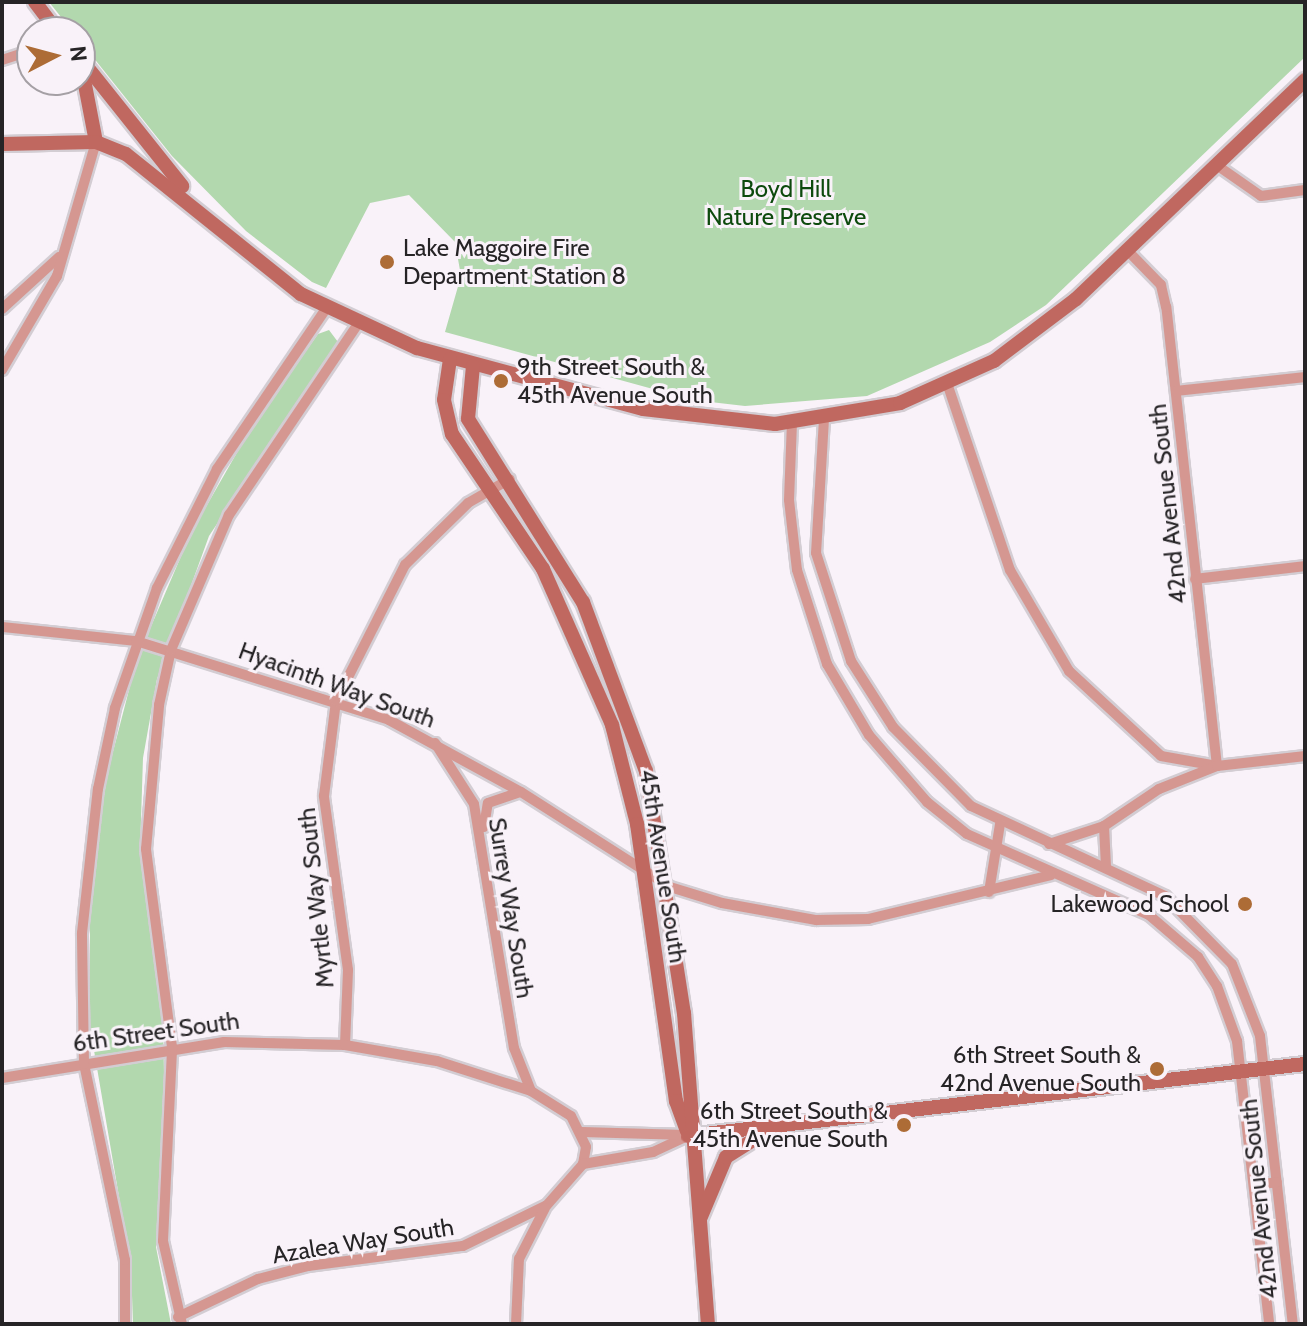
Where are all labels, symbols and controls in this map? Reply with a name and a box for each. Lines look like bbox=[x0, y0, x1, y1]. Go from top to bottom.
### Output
north arrow bbox=[16, 16, 96, 96]
text: N bbox=[64, 44, 93, 63]
park label: Boyd Hill Nature Preserve bbox=[706, 175, 866, 231]
place label: Lake Maggoire Fire Department Station 8 bbox=[403, 234, 626, 290]
marker: Lake Maggoire Fire Department Station 8 bbox=[378, 253, 396, 271]
place label: 9th Street South & 45th Avenue South bbox=[517, 353, 713, 409]
marker: 9th Street South & 45th Avenue South bbox=[492, 372, 510, 390]
street label: 42nd Avenue South bbox=[1143, 403, 1193, 605]
street label: Hyacinth Way South bbox=[235, 636, 439, 734]
street label: 45th Avenue South bbox=[633, 767, 693, 965]
street label: Myrtle Way South bbox=[292, 806, 340, 990]
street label: Surrey Way South bbox=[483, 816, 539, 1000]
place label: Lakewood School bbox=[1051, 890, 1229, 918]
marker: Lakewood School bbox=[1236, 895, 1254, 913]
street label: 6th Street South bbox=[71, 1006, 241, 1058]
place label: 6th Street South & 42nd Avenue South bbox=[940, 1041, 1141, 1097]
marker: 6th Street South & 42nd Avenue South bbox=[1148, 1060, 1166, 1078]
place label: 6th Street South & 45th Avenue South bbox=[692, 1097, 888, 1153]
street label: 42nd Avenue South bbox=[1234, 1098, 1284, 1300]
marker: 6th Street South & 45th Avenue South bbox=[895, 1116, 913, 1134]
street label: Azalea Way South bbox=[270, 1212, 456, 1270]

